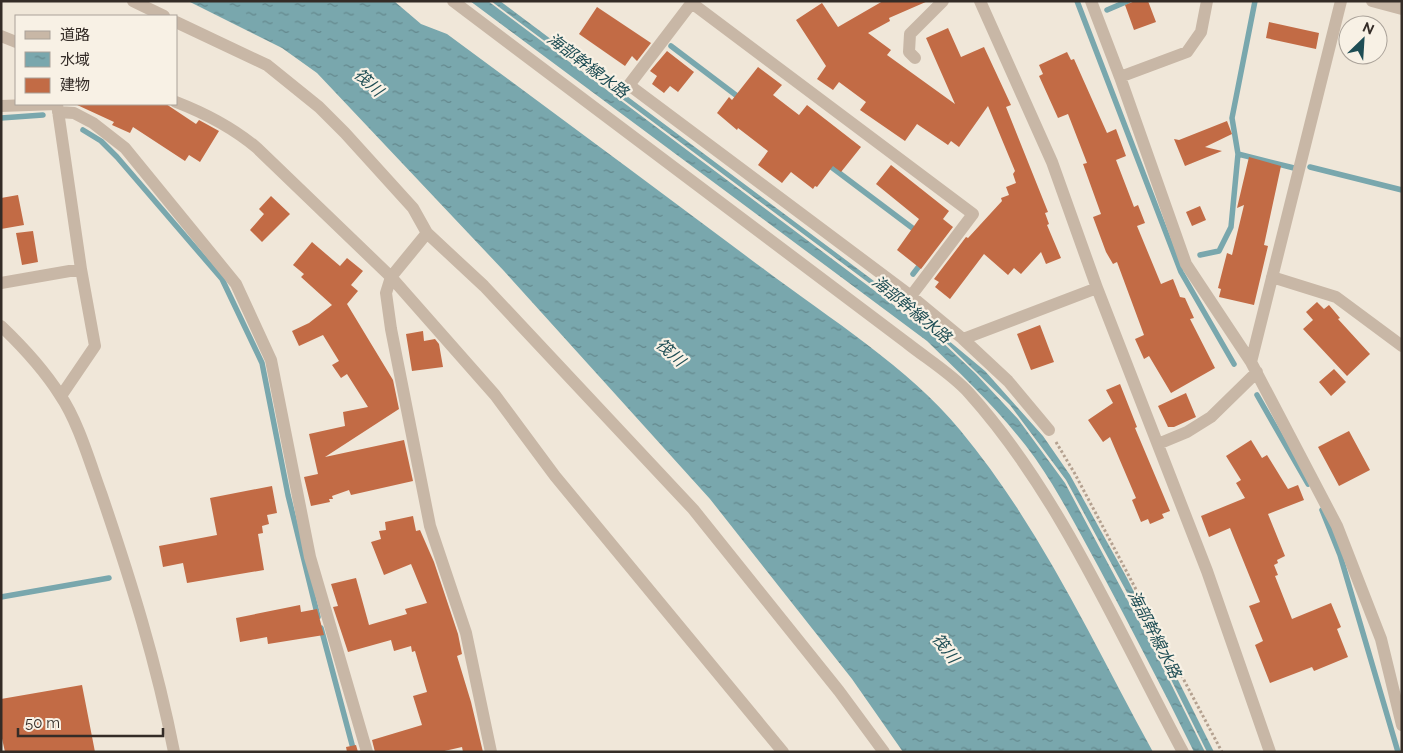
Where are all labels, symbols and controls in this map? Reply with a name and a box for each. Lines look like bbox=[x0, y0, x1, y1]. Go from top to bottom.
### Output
legend bbox=[15, 15, 178, 105]
north arrow bbox=[1338, 15, 1388, 65]
text: N bbox=[1360, 19, 1377, 38]
text: 道路 bbox=[60, 26, 90, 44]
water label: 海部幹線水路 bbox=[544, 29, 633, 103]
text: 水域 bbox=[60, 51, 90, 69]
water label: 筏川 bbox=[350, 65, 388, 101]
text: 建物 bbox=[60, 76, 90, 94]
water label: 海部幹線水路 bbox=[868, 272, 957, 348]
water label: 筏川 bbox=[652, 335, 690, 371]
water label: 海部幹線水路 bbox=[1124, 587, 1186, 683]
water label: 筏川 bbox=[928, 630, 964, 668]
scale bar bbox=[18, 706, 162, 738]
text: 50 m bbox=[25, 714, 60, 732]

